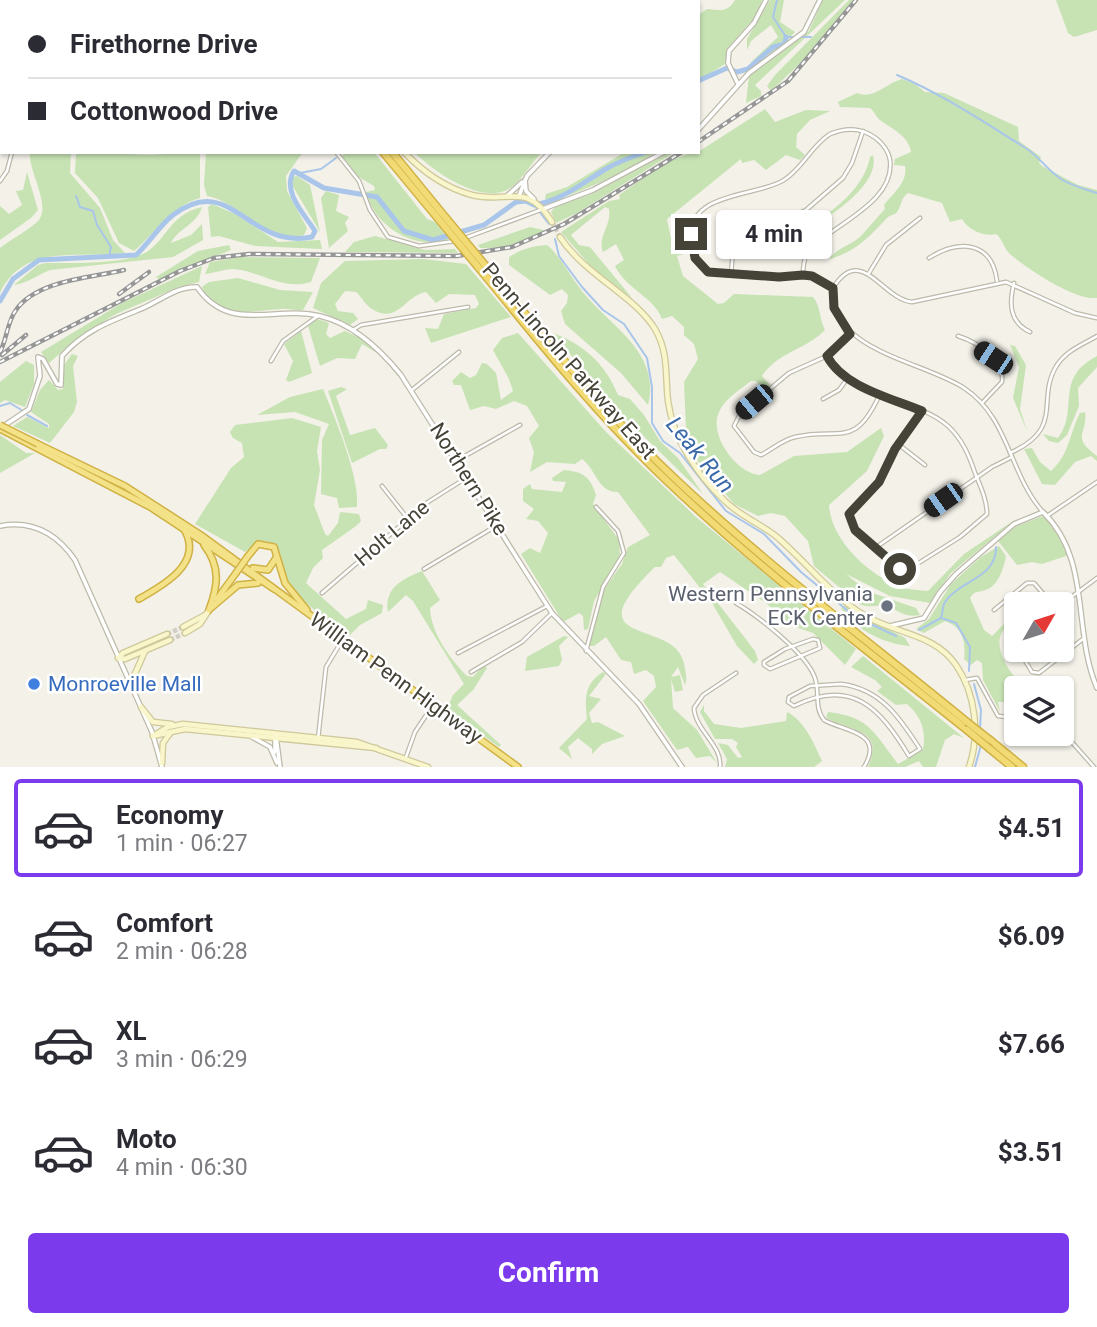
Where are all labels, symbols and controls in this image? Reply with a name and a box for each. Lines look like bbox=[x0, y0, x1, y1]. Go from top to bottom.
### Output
text: Firethorne Drive bbox=[70, 29, 257, 59]
text: Cottonwood Drive bbox=[70, 96, 278, 126]
callout: 4 min bbox=[716, 210, 831, 258]
route end bbox=[675, 218, 707, 250]
text: 4 min bbox=[745, 221, 803, 248]
street label: Penn-Lincoln Parkway East bbox=[477, 258, 661, 464]
car bbox=[970, 338, 1017, 378]
car bbox=[732, 380, 777, 424]
water label: Leak Run bbox=[660, 411, 740, 499]
street label: Northern Pike bbox=[425, 418, 513, 540]
car bbox=[920, 479, 967, 521]
street label: Holt Lane bbox=[350, 495, 434, 571]
route start bbox=[884, 553, 916, 585]
place label: Western Pennsylvania ECK Center bbox=[668, 582, 873, 630]
north arrow bbox=[1004, 592, 1074, 662]
map controls bbox=[1004, 592, 1074, 746]
marker: Western Pennsylvania ECK Center bbox=[879, 598, 895, 614]
street label: William Penn Highway bbox=[305, 607, 487, 749]
place label: Monroeville Mall bbox=[48, 672, 202, 696]
marker: Monroeville Mall bbox=[26, 676, 42, 692]
button: layers bbox=[1004, 676, 1074, 746]
icon: car bbox=[32, 797, 95, 860]
text: Economy bbox=[116, 800, 223, 830]
text: $4.51 bbox=[998, 813, 1065, 843]
text: 1 min · 06:27 bbox=[116, 830, 248, 857]
icon: car bbox=[32, 905, 95, 968]
text: Comfort bbox=[116, 908, 213, 938]
text: $6.09 bbox=[998, 921, 1065, 951]
text: 2 min · 06:28 bbox=[116, 938, 248, 965]
icon: car bbox=[32, 1013, 95, 1076]
text: XL bbox=[116, 1016, 147, 1046]
text: $7.66 bbox=[998, 1029, 1065, 1059]
text: 3 min · 06:29 bbox=[116, 1046, 248, 1073]
icon: car bbox=[32, 1121, 95, 1184]
text: Moto bbox=[116, 1124, 177, 1154]
text: $3.51 bbox=[998, 1137, 1065, 1167]
text: 4 min · 06:30 bbox=[116, 1154, 248, 1181]
button: Confirm bbox=[28, 1233, 1069, 1313]

